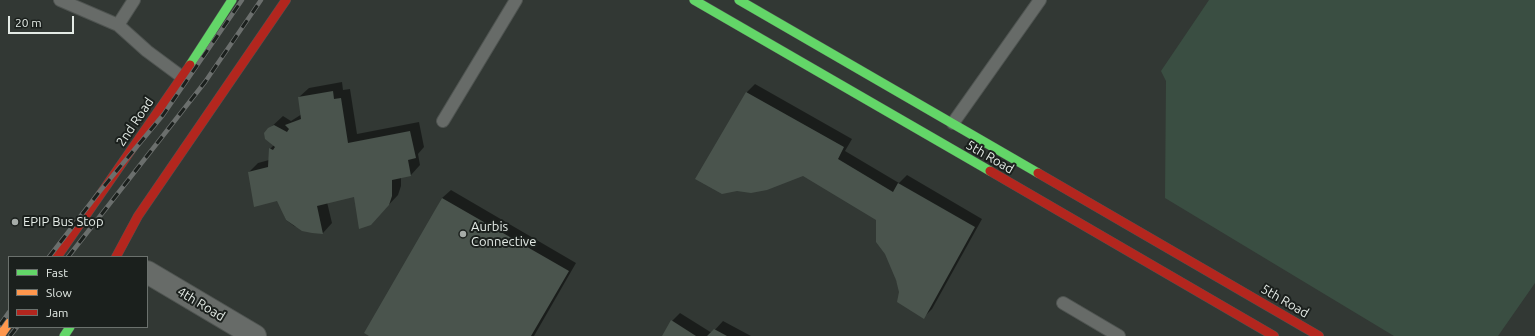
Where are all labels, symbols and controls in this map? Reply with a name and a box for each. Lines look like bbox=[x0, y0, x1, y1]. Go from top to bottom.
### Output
scale bar bbox=[10, 8, 76, 34]
text: 20 m bbox=[15, 16, 42, 29]
street label: 2nd Road bbox=[113, 95, 157, 149]
street label: 5th Road bbox=[963, 137, 1017, 177]
place label: EPIP Bus Stop bbox=[23, 214, 104, 230]
marker: EPIP Bus Stop bbox=[10, 217, 20, 227]
place label: Aurbis Connective bbox=[471, 219, 536, 250]
marker: Aurbis Connective bbox=[458, 229, 468, 239]
legend bbox=[8, 256, 148, 328]
text: Fast bbox=[46, 266, 68, 279]
street label: 5th Road bbox=[1258, 281, 1312, 321]
street label: 4th Road bbox=[174, 284, 228, 324]
text: Slow bbox=[46, 286, 72, 299]
text: Jam bbox=[46, 306, 68, 319]

